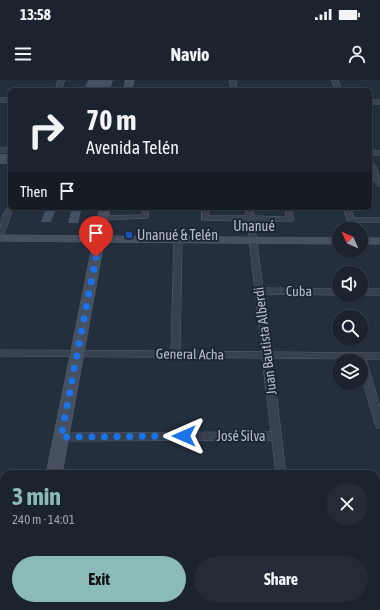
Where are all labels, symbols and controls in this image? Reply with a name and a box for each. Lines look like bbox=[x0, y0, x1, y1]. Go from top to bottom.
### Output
text: 13:58 bbox=[20, 6, 51, 23]
icon: menu bbox=[12, 43, 34, 65]
icon: person bbox=[346, 43, 368, 65]
text: Navio bbox=[170, 44, 210, 65]
icon: right bbox=[20, 104, 72, 156]
text: 70 m bbox=[86, 104, 136, 136]
text: Avenida Telén bbox=[86, 137, 179, 158]
icon: arrive bbox=[56, 180, 78, 202]
text: Then bbox=[20, 183, 48, 200]
pin bbox=[79, 216, 113, 257]
street label: Unanué bbox=[233, 218, 275, 234]
icon: arrive bbox=[85, 222, 107, 244]
north arrow bbox=[332, 222, 368, 258]
map controls bbox=[332, 222, 368, 390]
place label: Unanué & Telén bbox=[137, 227, 218, 243]
marker: Unanué & Telén bbox=[124, 230, 134, 240]
button: sound bbox=[332, 266, 368, 302]
street label: Cuba bbox=[286, 283, 312, 299]
street label: Juan Bautista Alberdi bbox=[250, 286, 280, 396]
button: search bbox=[332, 310, 368, 346]
street label: General Acha bbox=[156, 345, 224, 363]
button: layers bbox=[332, 354, 368, 390]
position arrow bbox=[163, 415, 205, 457]
street label: José Silva bbox=[216, 428, 266, 444]
text: 3 min bbox=[12, 483, 61, 510]
button: close bbox=[326, 483, 368, 525]
text: 240 m · 14:01 bbox=[12, 512, 75, 527]
button: Exit bbox=[12, 556, 186, 602]
button: Share bbox=[194, 556, 368, 602]

